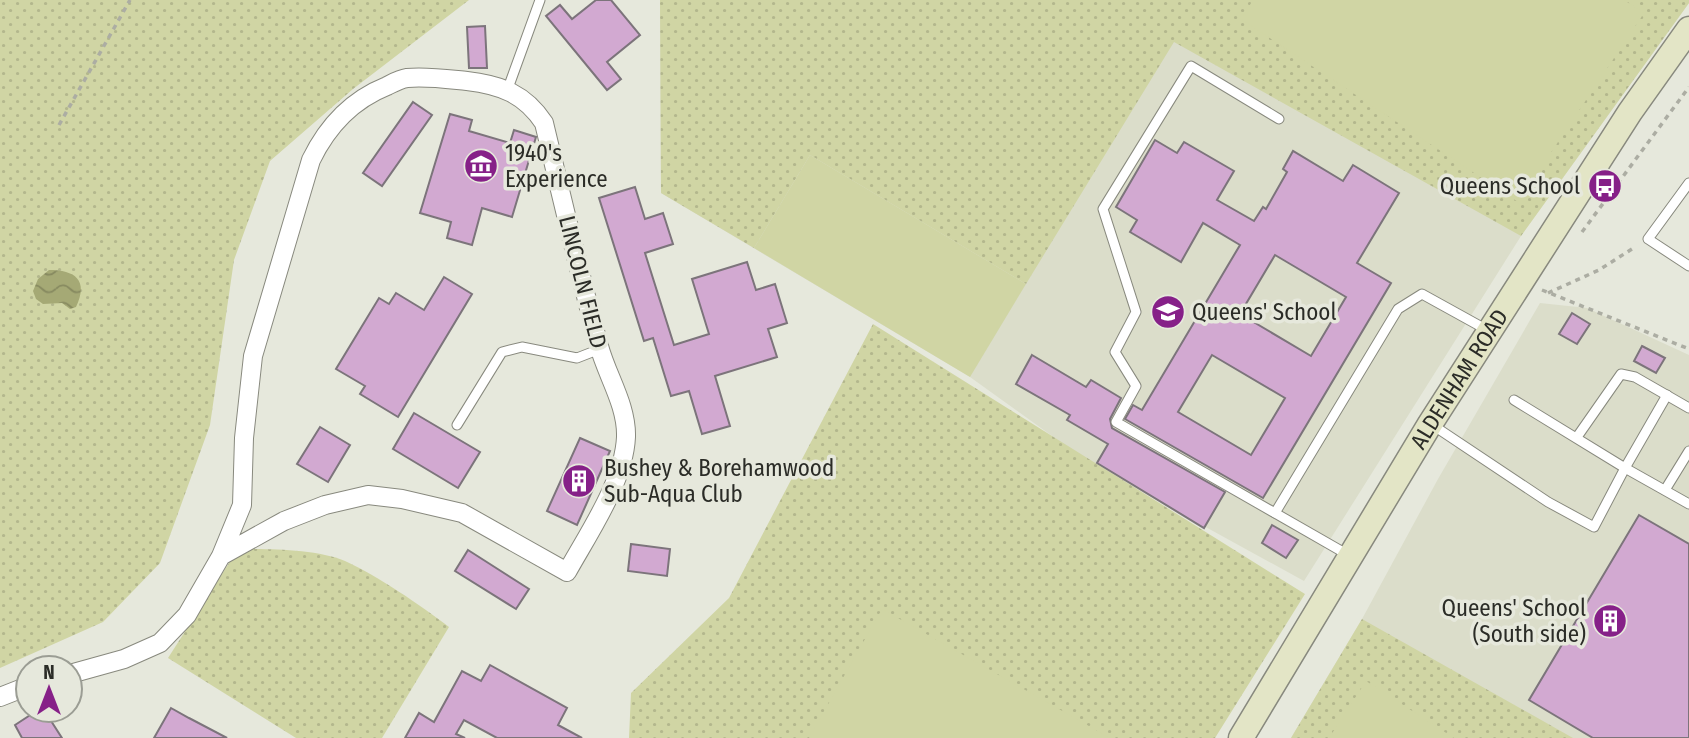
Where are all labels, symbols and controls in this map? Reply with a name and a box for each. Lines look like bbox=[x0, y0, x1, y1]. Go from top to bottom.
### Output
place label: 1940's Experience bbox=[505, 139, 608, 193]
museum icon: 1940's Experience bbox=[462, 147, 500, 185]
bus stop icon: Queens School bbox=[1586, 167, 1624, 205]
place label: Queens School bbox=[1440, 172, 1580, 200]
street label: LINCOLN FIELD bbox=[553, 213, 613, 351]
school or university icon: Queens' School bbox=[1149, 293, 1187, 331]
place label: Queens' School bbox=[1192, 298, 1337, 326]
street label: ALDENHAM ROAD bbox=[1404, 304, 1514, 454]
place label: Bushey & Borehamwood Sub-Aqua Club bbox=[604, 454, 834, 508]
building icon: Bushey & Borehamwood Sub-Aqua Club bbox=[560, 462, 598, 500]
place label: Queens' School (South side) bbox=[1442, 594, 1586, 648]
building icon: Queens' School (South side) bbox=[1591, 602, 1629, 640]
north arrow bbox=[14, 654, 84, 724]
text: N bbox=[43, 661, 55, 684]

